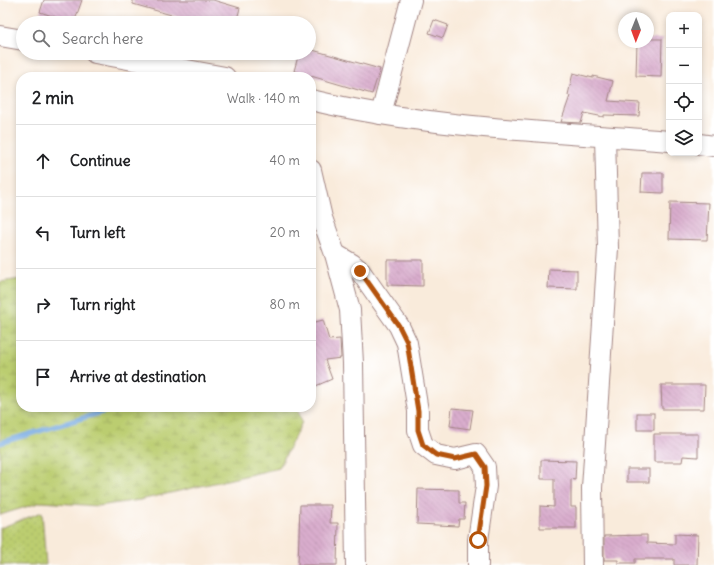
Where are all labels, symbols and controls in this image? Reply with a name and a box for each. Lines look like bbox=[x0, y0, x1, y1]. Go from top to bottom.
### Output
north arrow bbox=[618, 12, 654, 48]
map controls bbox=[666, 12, 702, 156]
button: + bbox=[666, 12, 702, 48]
search box bbox=[16, 16, 316, 60]
icon: search bbox=[30, 27, 52, 49]
text: Search here bbox=[62, 29, 143, 48]
button: − bbox=[666, 48, 702, 84]
button: locate bbox=[666, 84, 702, 120]
text: 2 min bbox=[32, 87, 74, 109]
text: Walk · 140 m bbox=[227, 90, 300, 107]
button: layers bbox=[666, 120, 702, 156]
icon: ahead bbox=[32, 150, 54, 172]
text: Continue bbox=[70, 151, 131, 170]
text: 40 m bbox=[269, 152, 300, 169]
icon: left bbox=[32, 222, 54, 244]
text: Turn left bbox=[70, 223, 125, 242]
text: 20 m bbox=[270, 224, 300, 241]
route end bbox=[351, 262, 369, 280]
icon: right bbox=[32, 294, 54, 316]
text: Turn right bbox=[70, 295, 135, 314]
text: 80 m bbox=[269, 296, 300, 313]
icon: arrive bbox=[32, 366, 54, 388]
text: Arrive at destination bbox=[70, 367, 206, 386]
route start bbox=[469, 531, 487, 549]

